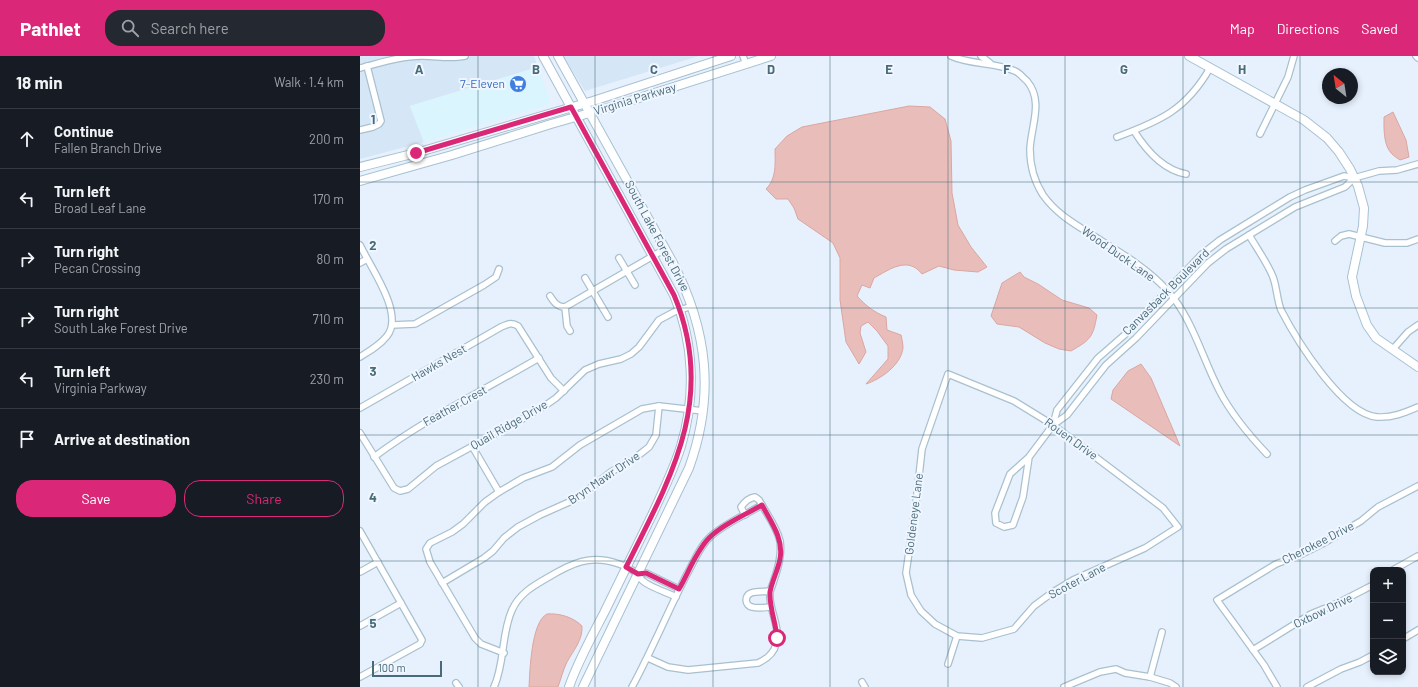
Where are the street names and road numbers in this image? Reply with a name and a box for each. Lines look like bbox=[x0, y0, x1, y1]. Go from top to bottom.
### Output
street label: Virginia Parkway bbox=[592, 79, 678, 117]
street label: South Lake Forest Drive bbox=[623, 178, 693, 293]
street label: Wood Duck Lane bbox=[1079, 223, 1158, 284]
street label: Canvasback Boulevard bbox=[1119, 245, 1211, 337]
street label: Hawks Nest bbox=[408, 341, 469, 384]
street label: Feather Crest bbox=[420, 382, 489, 428]
street label: Quail Ridge Drive bbox=[467, 396, 550, 452]
street label: Rouen Drive bbox=[1042, 414, 1101, 462]
street label: Bryn Mawr Drive bbox=[565, 448, 642, 506]
street label: Goldeneye Lane bbox=[901, 472, 925, 555]
street label: Cherokee Drive bbox=[1279, 518, 1356, 566]
street label: Scoter Lane bbox=[1046, 559, 1108, 601]
street label: Oxbow Drive bbox=[1291, 590, 1354, 630]

